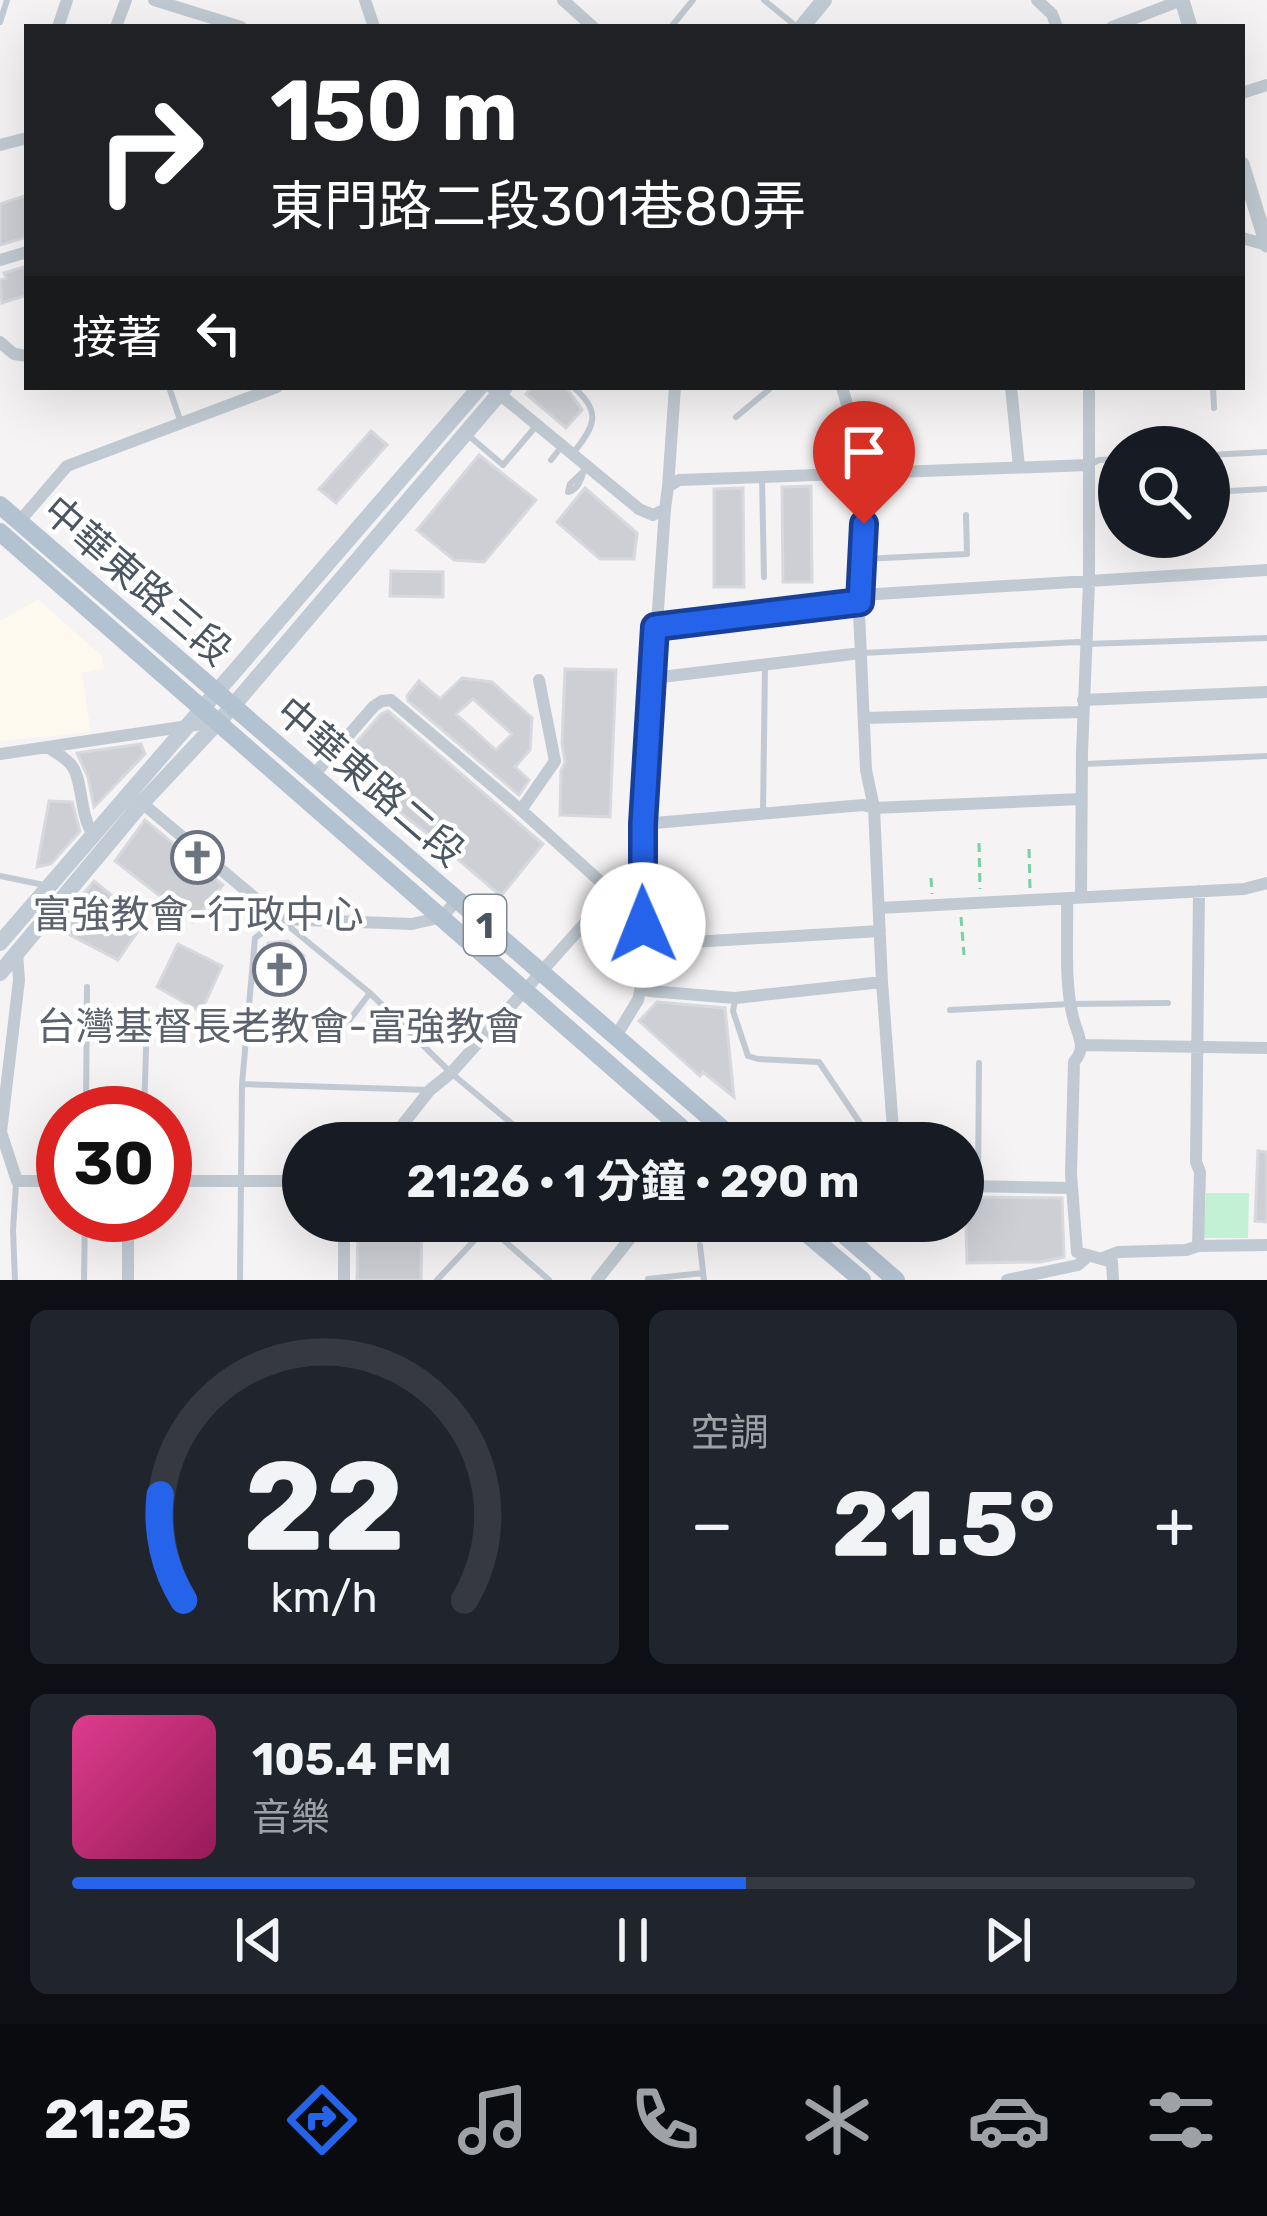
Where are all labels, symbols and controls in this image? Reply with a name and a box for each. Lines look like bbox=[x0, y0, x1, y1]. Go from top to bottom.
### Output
text: 150 m bbox=[270, 61, 518, 161]
icon: right bbox=[72, 72, 228, 228]
text: 東門路二段301巷80弄 bbox=[270, 175, 807, 239]
icon: left bbox=[186, 300, 252, 366]
text: 接著 bbox=[72, 311, 162, 364]
pin bbox=[813, 401, 915, 524]
icon: arrive bbox=[831, 419, 897, 485]
map controls bbox=[1098, 426, 1230, 558]
button: search bbox=[1098, 426, 1230, 558]
street label: 中華東路三段 bbox=[34, 487, 240, 675]
street label: 中華東路二段 bbox=[267, 688, 473, 876]
church icon: 富強教會-行政中心 bbox=[170, 830, 226, 886]
position arrow bbox=[580, 862, 706, 988]
place label: 富強教會-行政中心 bbox=[33, 892, 363, 938]
road number: 1 bbox=[464, 895, 506, 955]
church icon: 台灣基督長老教會-富強教會 bbox=[252, 942, 308, 998]
place label: 台灣基督長老教會-富強教會 bbox=[37, 1004, 523, 1050]
speed limit sign: 30 bbox=[36, 1086, 192, 1242]
text: 21:26 · 1 分鐘 · 290 m bbox=[407, 1155, 859, 1208]
text: 空調 bbox=[691, 1410, 769, 1456]
text: 22 bbox=[243, 1432, 405, 1580]
text: 21.5° bbox=[832, 1471, 1056, 1578]
text: − bbox=[691, 1485, 733, 1564]
text: + bbox=[1154, 1485, 1195, 1564]
text: km/h bbox=[271, 1572, 378, 1623]
text: 105.4 FM bbox=[252, 1733, 452, 1786]
text: 音樂 bbox=[252, 1795, 330, 1841]
icon: previous bbox=[226, 1907, 292, 1973]
icon: pause bbox=[600, 1907, 666, 1973]
icon: next bbox=[975, 1907, 1041, 1973]
icon: directions bbox=[280, 2078, 364, 2162]
icon: music bbox=[451, 2078, 535, 2162]
icon: phone bbox=[623, 2078, 707, 2162]
icon: climate bbox=[795, 2078, 879, 2162]
icon: car bbox=[967, 2078, 1051, 2162]
icon: filters bbox=[1139, 2078, 1223, 2162]
text: 21:25 bbox=[44, 2088, 192, 2152]

